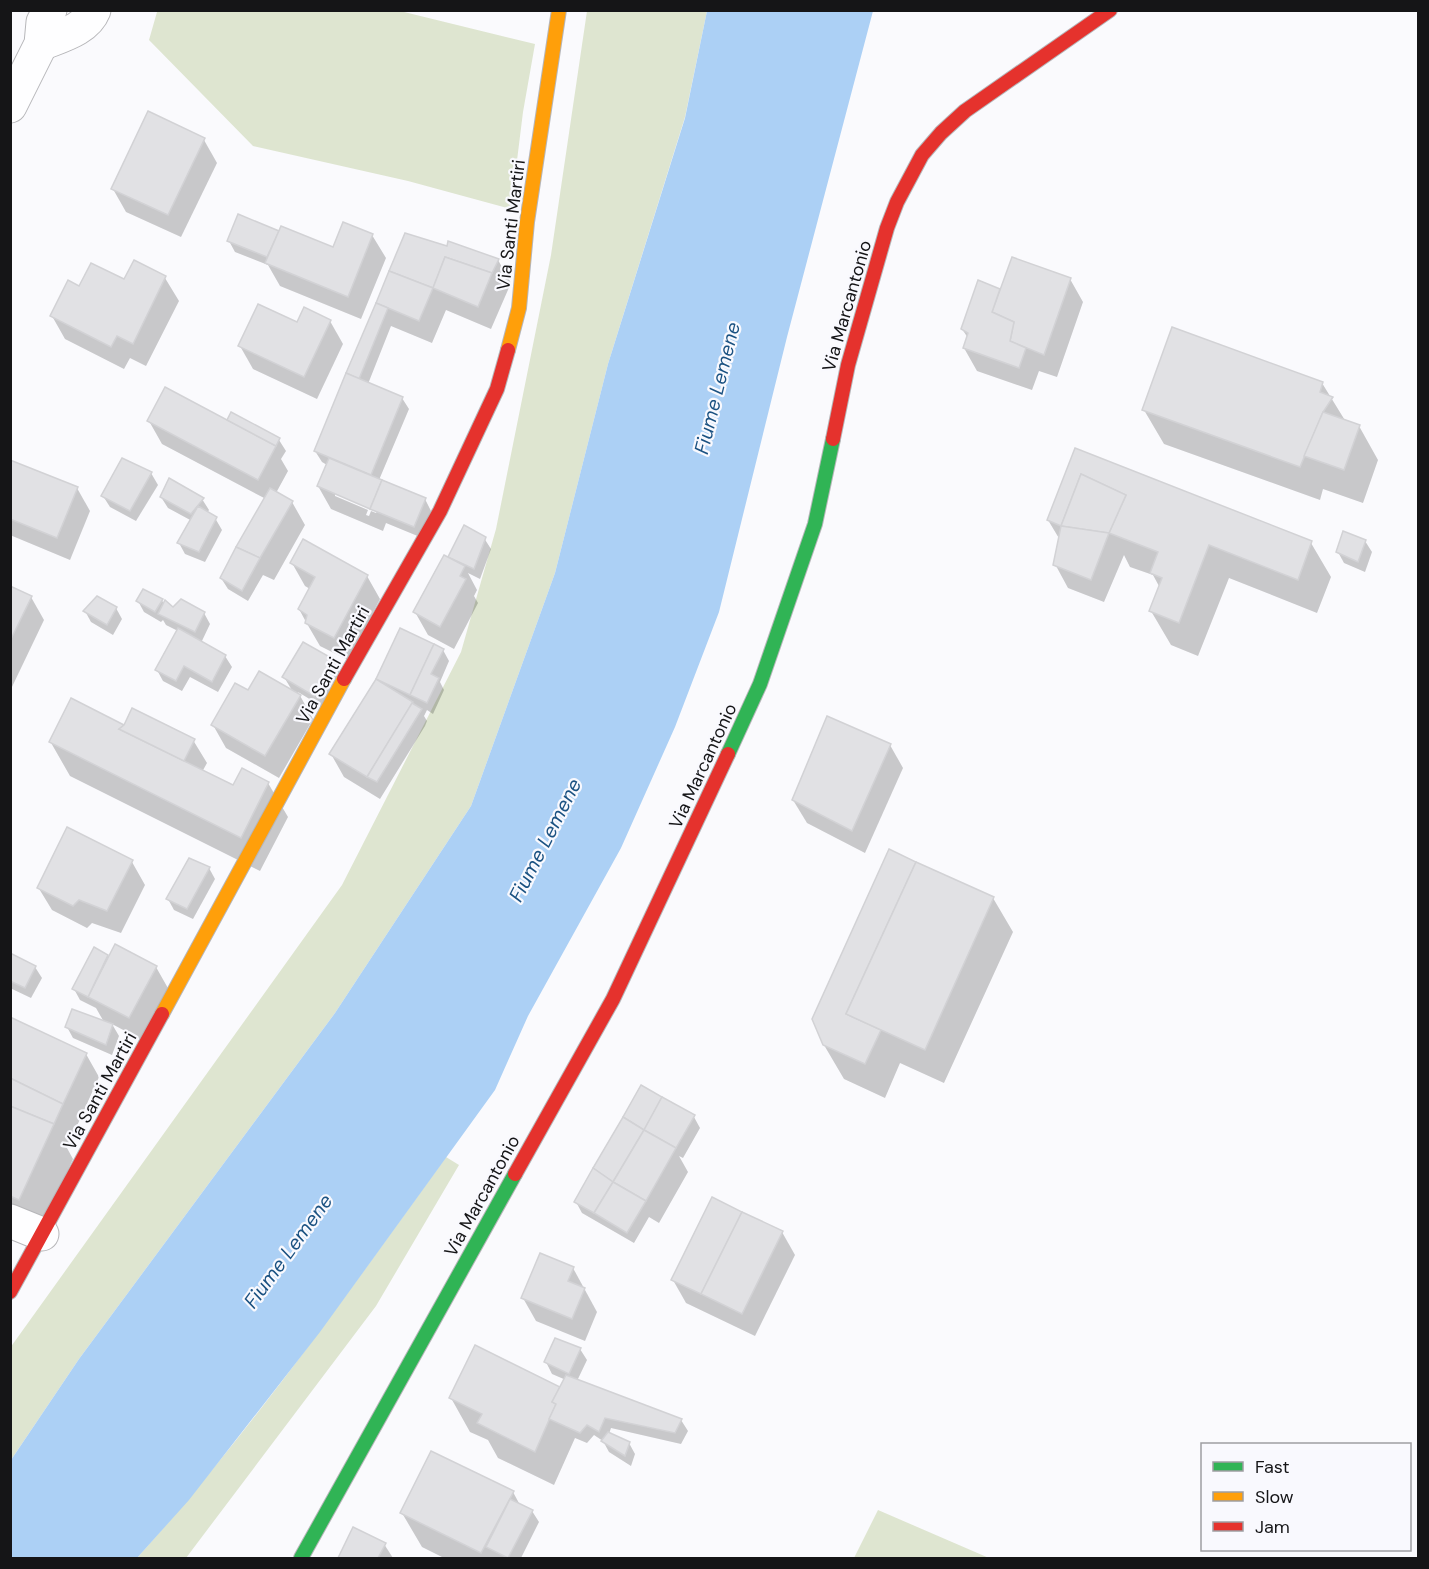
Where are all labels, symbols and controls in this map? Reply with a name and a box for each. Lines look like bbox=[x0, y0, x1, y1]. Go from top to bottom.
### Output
street label: Via Santi Martiri bbox=[491, 158, 531, 292]
street label: Via Marcantonio bbox=[817, 238, 877, 374]
water label: Fiume Lemene bbox=[688, 319, 746, 457]
street label: Via Santi Martiri bbox=[291, 602, 375, 728]
street label: Via Marcantonio bbox=[664, 700, 742, 832]
water label: Fiume Lemene bbox=[503, 774, 587, 906]
street label: Via Santi Martiri bbox=[58, 1028, 142, 1154]
street label: Via Marcantonio bbox=[439, 1131, 525, 1261]
water label: Fiume Lemene bbox=[238, 1189, 338, 1313]
legend bbox=[1201, 1443, 1411, 1551]
text: Fast bbox=[1255, 1455, 1290, 1479]
text: Slow bbox=[1255, 1485, 1294, 1509]
text: Jam bbox=[1255, 1515, 1290, 1539]

